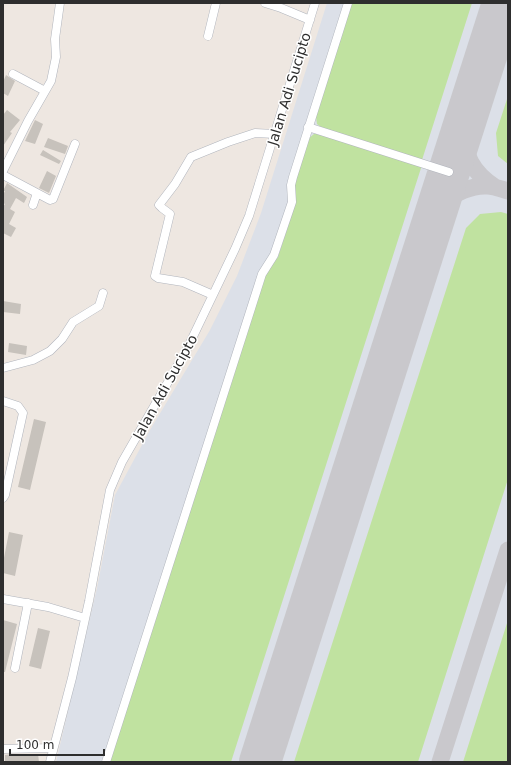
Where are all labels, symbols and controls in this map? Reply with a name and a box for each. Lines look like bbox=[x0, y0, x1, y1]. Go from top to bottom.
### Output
street label: Jalan Adi Sucipto bbox=[264, 31, 314, 148]
street label: Jalan Adi Sucipto bbox=[129, 332, 200, 443]
scale bar bbox=[10, 731, 104, 757]
text: 100 m bbox=[16, 738, 54, 752]

